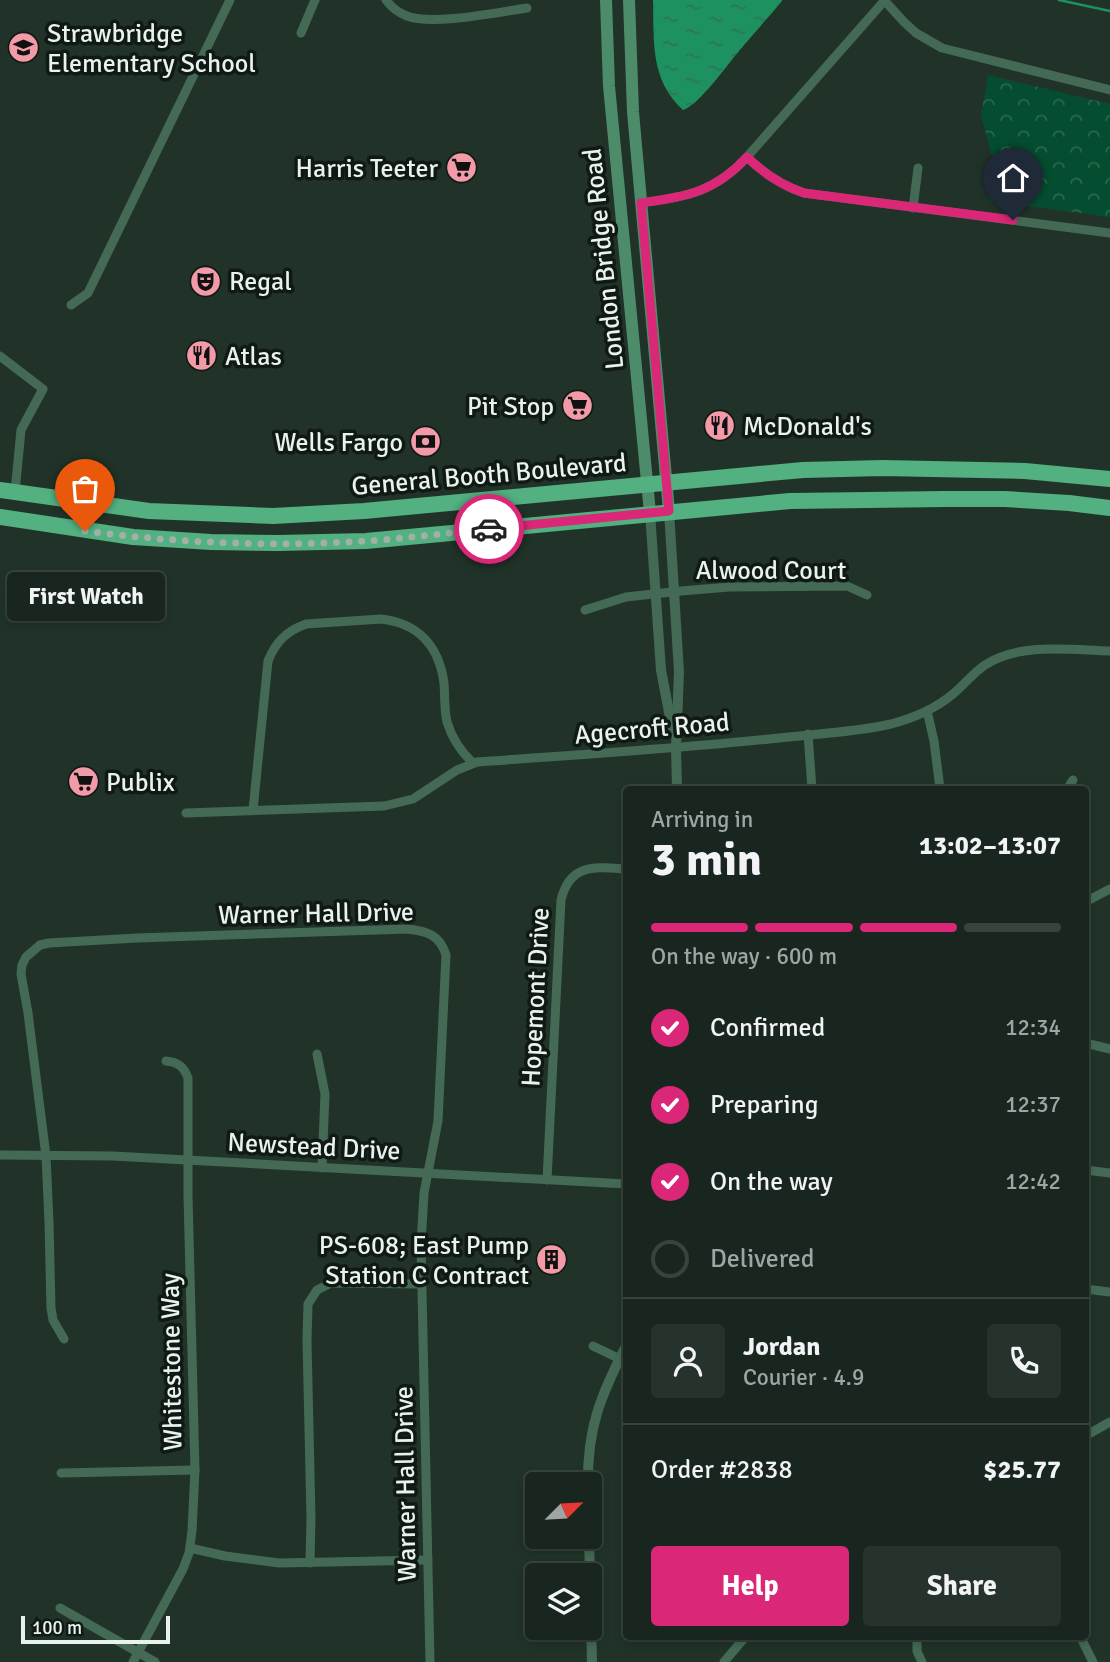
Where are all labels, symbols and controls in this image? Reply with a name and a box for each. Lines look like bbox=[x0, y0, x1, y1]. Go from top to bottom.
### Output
place label: Strawbridge Elementary School bbox=[47, 18, 256, 80]
school or university icon: Strawbridge Elementary School bbox=[7, 31, 41, 65]
street label: London Bridge Road bbox=[576, 147, 632, 371]
pin bbox=[983, 148, 1043, 220]
supermarket icon: Harris Teeter bbox=[444, 151, 478, 185]
place label: Harris Teeter bbox=[295, 153, 438, 185]
icon: home bbox=[994, 159, 1032, 197]
theatre icon: Regal bbox=[189, 264, 223, 298]
place label: Regal bbox=[229, 266, 292, 298]
restaurant icon: Atlas bbox=[185, 339, 219, 373]
place label: Atlas bbox=[225, 341, 282, 373]
supermarket icon: Pit Stop bbox=[560, 389, 594, 423]
place label: Pit Stop bbox=[467, 391, 554, 423]
restaurant icon: McDonald's bbox=[703, 409, 737, 443]
place label: McDonald's bbox=[743, 411, 872, 443]
bank icon: Wells Fargo bbox=[409, 425, 443, 459]
place label: Wells Fargo bbox=[274, 427, 403, 459]
street label: General Booth Boulevard bbox=[350, 447, 628, 503]
pin bbox=[55, 459, 115, 531]
icon: bag bbox=[66, 470, 104, 508]
courier bbox=[454, 494, 524, 564]
icon: car bbox=[470, 510, 508, 548]
street label: Alwood Court bbox=[696, 555, 846, 587]
callout: First Watch bbox=[6, 573, 164, 622]
text: First Watch bbox=[28, 582, 144, 611]
street label: Agecroft Road bbox=[573, 706, 731, 752]
supermarket icon: Publix bbox=[66, 765, 100, 799]
place label: Publix bbox=[106, 767, 175, 799]
text: Arriving in bbox=[651, 805, 753, 834]
text: 13:02–13:07 bbox=[919, 830, 1061, 862]
text: 3 min bbox=[651, 832, 762, 888]
street label: Warner Hall Drive bbox=[218, 896, 414, 932]
street label: Hopemont Drive bbox=[515, 907, 557, 1087]
text: On the way · 600 m bbox=[651, 942, 837, 971]
icon: check bbox=[651, 1009, 689, 1047]
text: Confirmed bbox=[710, 1012, 825, 1044]
text: 12:34 bbox=[1005, 1013, 1061, 1042]
icon: check bbox=[651, 1086, 689, 1124]
text: Preparing bbox=[710, 1089, 818, 1121]
text: 12:37 bbox=[1005, 1090, 1061, 1119]
street label: Newstead Drive bbox=[227, 1126, 401, 1168]
icon: check bbox=[651, 1163, 689, 1201]
text: On the way bbox=[710, 1166, 833, 1198]
text: 12:42 bbox=[1005, 1167, 1061, 1196]
place label: PS-608; East Pump Station C Contract bbox=[319, 1230, 529, 1292]
building icon: PS-608; East Pump Station C Contract bbox=[535, 1243, 569, 1277]
text: Delivered bbox=[710, 1243, 815, 1275]
street label: Whitestone Way bbox=[154, 1273, 190, 1451]
button: person bbox=[651, 1324, 725, 1398]
button: phone bbox=[987, 1324, 1061, 1398]
text: Jordan bbox=[743, 1331, 820, 1363]
text: Courier · 4.9 bbox=[743, 1363, 864, 1392]
street label: Warner Hall Drive bbox=[388, 1386, 424, 1582]
text: Order #2838 bbox=[651, 1454, 792, 1486]
text: $25.77 bbox=[983, 1454, 1061, 1486]
north arrow bbox=[525, 1472, 602, 1549]
map controls bbox=[525, 1472, 602, 1640]
button: Help bbox=[651, 1546, 849, 1626]
button: Share bbox=[863, 1546, 1061, 1626]
button: layers bbox=[525, 1563, 602, 1640]
scale bar bbox=[21, 1613, 170, 1645]
text: 100 m bbox=[32, 1616, 82, 1640]

